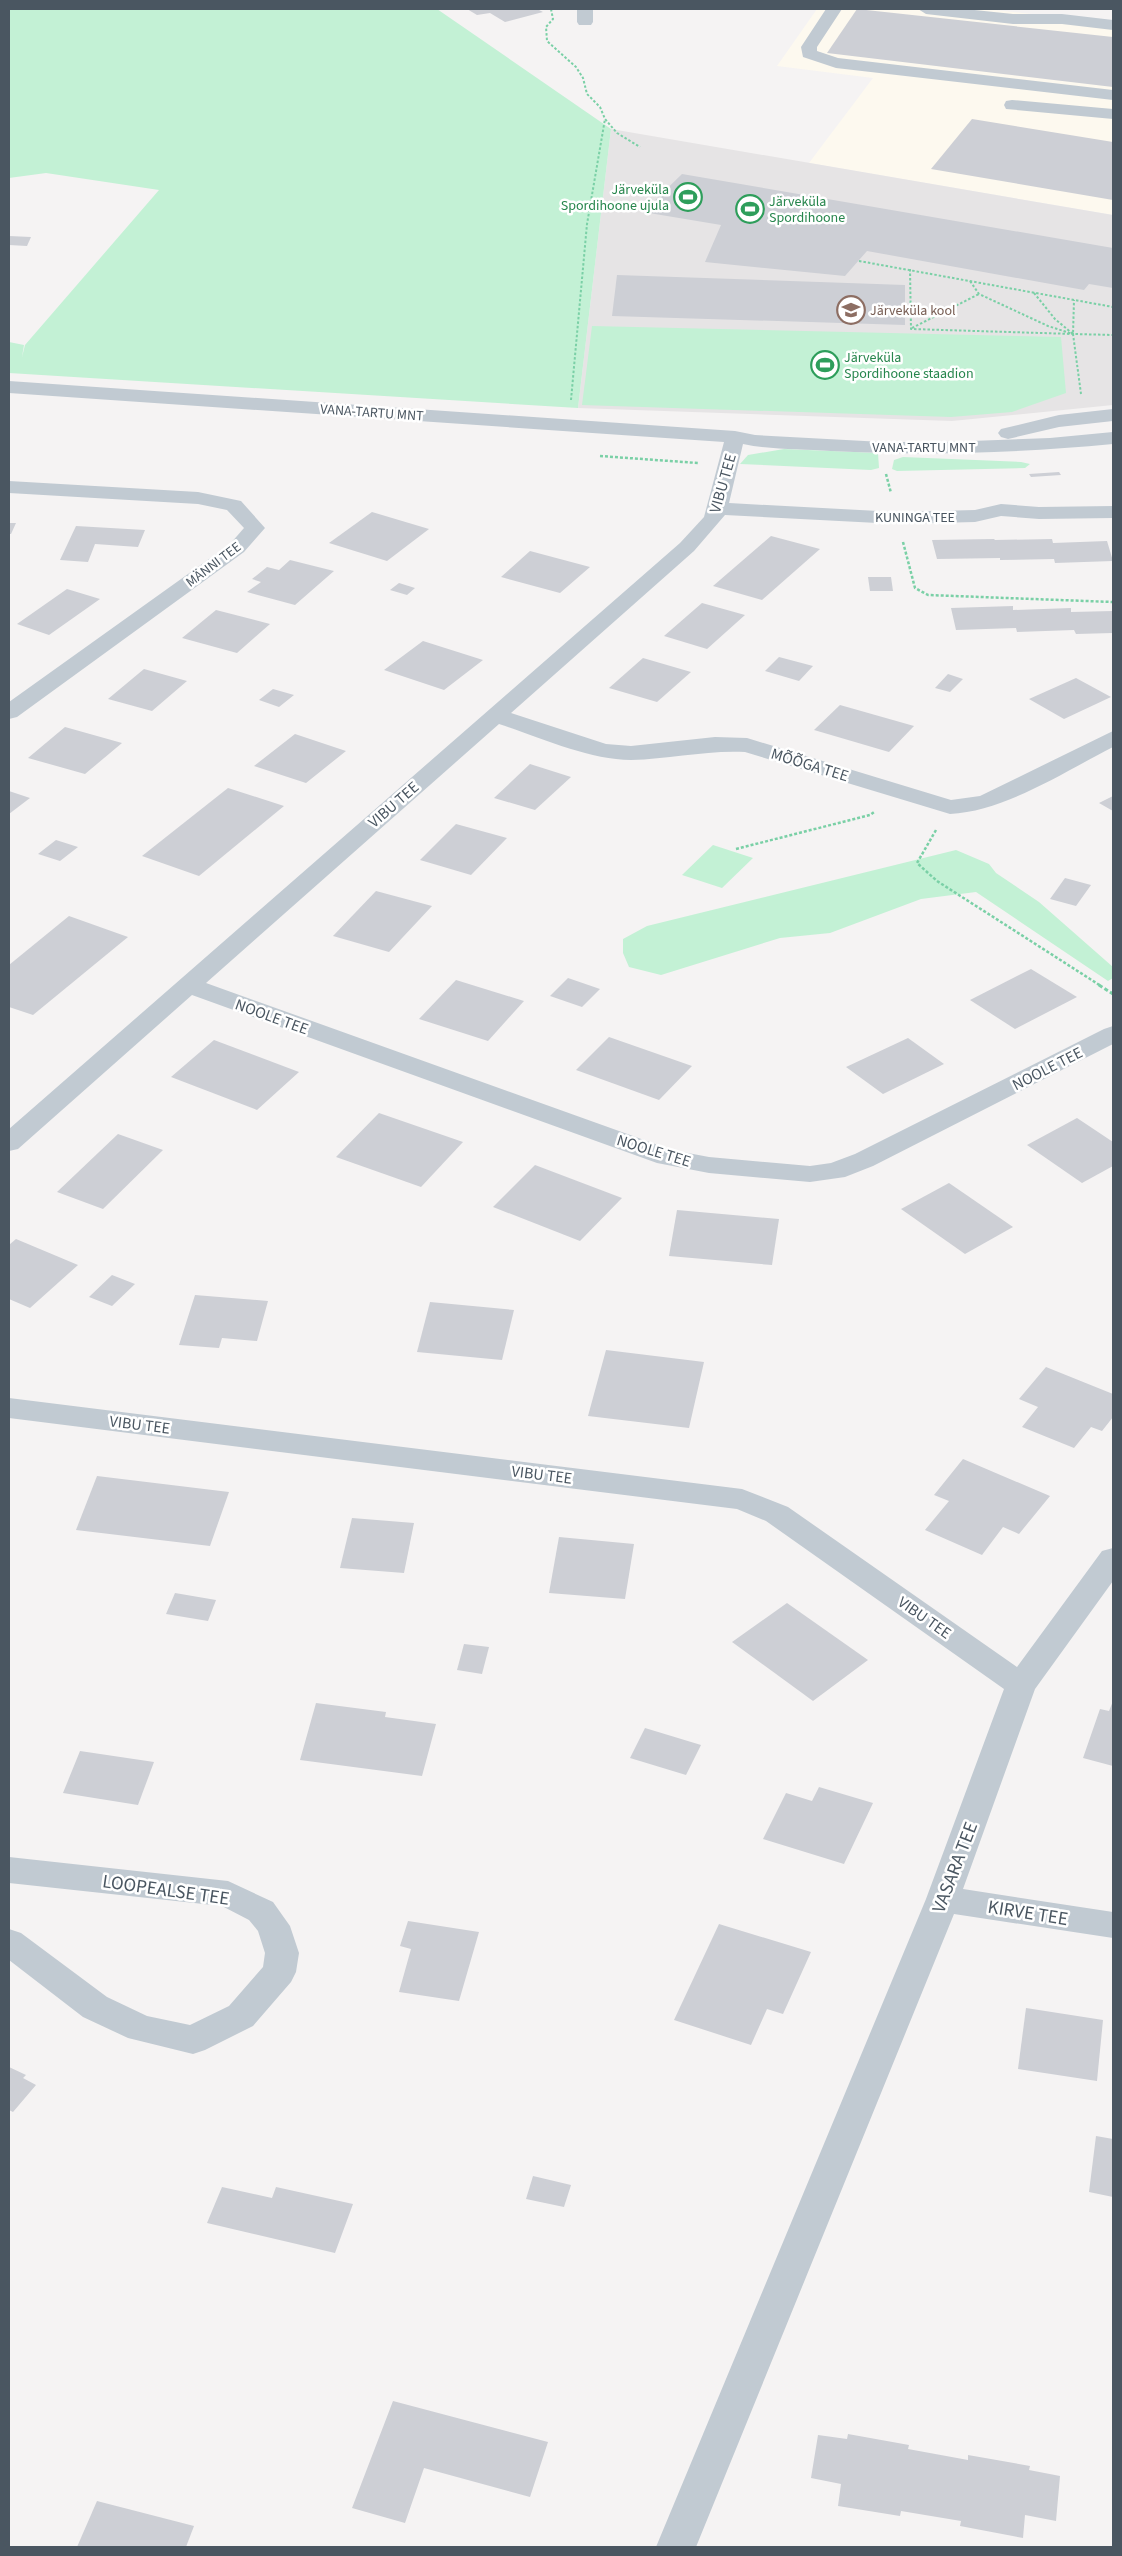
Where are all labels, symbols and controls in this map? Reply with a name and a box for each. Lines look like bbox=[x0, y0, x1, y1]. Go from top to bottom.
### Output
place label: Järveküla Spordihoone ujula bbox=[561, 180, 669, 216]
sports icon: Järveküla Spordihoone ujula bbox=[673, 182, 703, 212]
place label: Järveküla Spordihoone bbox=[769, 192, 845, 228]
sports icon: Järveküla Spordihoone bbox=[735, 194, 765, 224]
school or university icon: Järveküla kool bbox=[836, 295, 866, 325]
place label: Järveküla kool bbox=[870, 301, 956, 321]
place label: Järveküla Spordihoone staadion bbox=[844, 348, 974, 384]
sports icon: Järveküla Spordihoone staadion bbox=[810, 350, 840, 380]
street label: VANA-TARTU MNT bbox=[320, 399, 425, 427]
street label: VANA-TARTU MNT bbox=[872, 438, 976, 458]
street label: VIBU TEE bbox=[704, 451, 742, 516]
street label: KUNINGA TEE bbox=[875, 508, 955, 528]
street label: MÄNNI TEE bbox=[182, 537, 245, 592]
street label: MÕÕGA TEE bbox=[768, 743, 851, 787]
street label: VIBU TEE bbox=[363, 776, 424, 833]
street label: NOOLE TEE bbox=[232, 994, 311, 1040]
street label: NOOLE TEE bbox=[1008, 1042, 1087, 1096]
street label: NOOLE TEE bbox=[614, 1129, 693, 1173]
street label: VIBU TEE bbox=[108, 1410, 171, 1440]
street label: VIBU TEE bbox=[510, 1460, 573, 1490]
street label: VIBU TEE bbox=[893, 1591, 956, 1644]
street label: VASARA TEE bbox=[926, 1818, 985, 1917]
street label: LOOPEALSE TEE bbox=[101, 1868, 231, 1913]
street label: KIRVE TEE bbox=[986, 1894, 1070, 1933]

